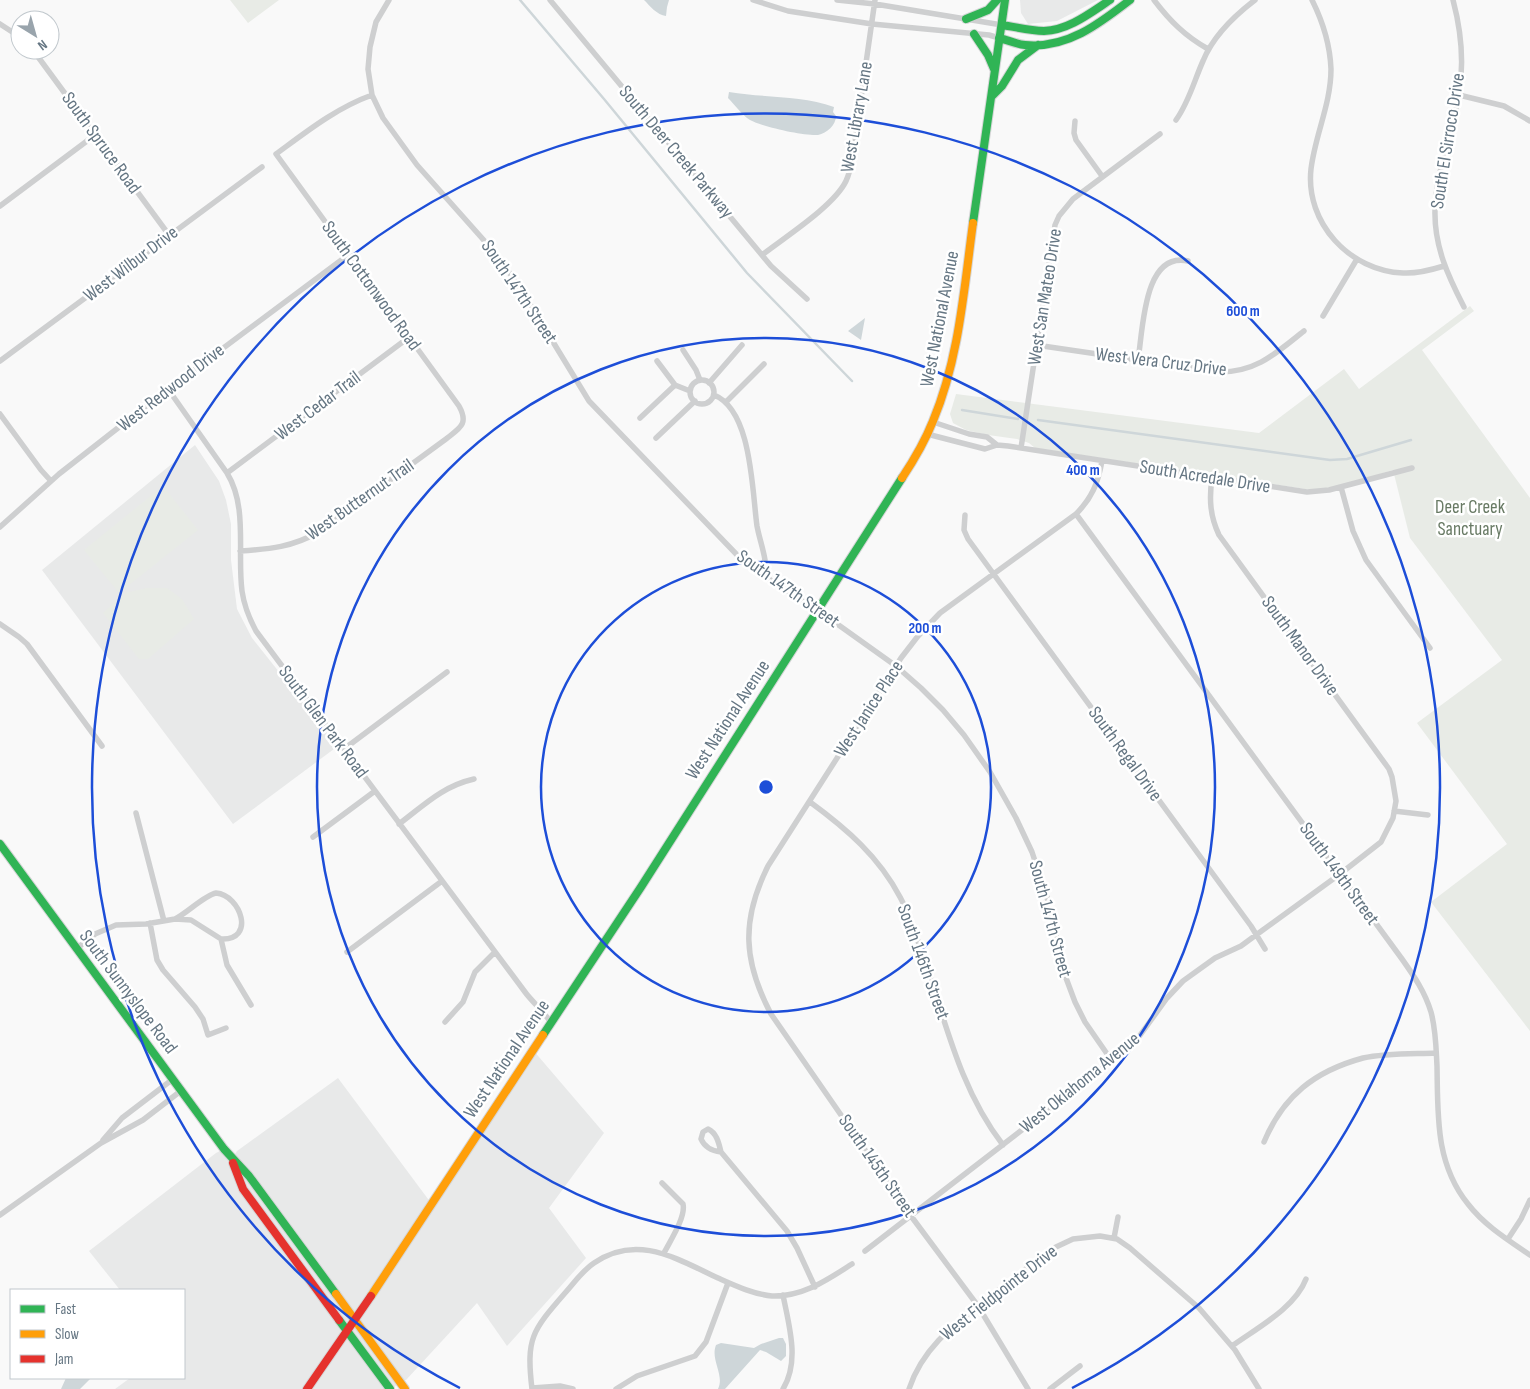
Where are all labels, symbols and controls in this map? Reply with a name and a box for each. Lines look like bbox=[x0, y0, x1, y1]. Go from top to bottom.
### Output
north arrow bbox=[10, 10, 60, 60]
text: N bbox=[34, 36, 51, 54]
street label: West Library Lane bbox=[836, 60, 878, 174]
street label: South El Sirroco Drive bbox=[1426, 72, 1470, 210]
street label: South Deer Creek Parkway bbox=[614, 81, 739, 224]
street label: South Spruce Road bbox=[56, 88, 146, 198]
street label: South Cottonwood Road bbox=[316, 217, 426, 355]
street label: West Wilbur Drive bbox=[79, 221, 183, 307]
street label: West San Mateo Drive bbox=[1023, 227, 1067, 367]
street label: South 147th Street bbox=[476, 236, 562, 348]
street label: West National Avenue bbox=[916, 249, 964, 389]
text: 600 m bbox=[1226, 302, 1260, 321]
street label: West Redwood Drive bbox=[113, 339, 229, 437]
street label: West Vera Cruz Drive bbox=[1094, 343, 1228, 381]
street label: West Cedar Trail bbox=[271, 366, 365, 446]
street label: West Butternut Trail bbox=[301, 454, 419, 546]
street label: South Acredale Drive bbox=[1138, 455, 1272, 499]
text: 400 m bbox=[1066, 461, 1100, 480]
park label: Deer Creek Sanctuary bbox=[1435, 496, 1506, 541]
street label: South 147th Street bbox=[732, 545, 844, 633]
street label: South Manor Drive bbox=[1256, 592, 1344, 700]
text: 200 m bbox=[908, 619, 942, 638]
street label: West National Avenue bbox=[681, 656, 775, 784]
street label: West Janice Place bbox=[829, 656, 909, 762]
street label: South Glen Park Road bbox=[273, 661, 373, 783]
street label: South Regal Drive bbox=[1083, 702, 1167, 806]
centre of rings bbox=[757, 778, 775, 796]
street label: South 149th Street bbox=[1294, 818, 1384, 930]
street label: South 147th Street bbox=[1023, 858, 1077, 980]
street label: South 146th Street bbox=[892, 901, 955, 1023]
street label: South Sunnyslope Road bbox=[74, 926, 182, 1058]
street label: West National Avenue bbox=[459, 995, 555, 1123]
street label: West Oklahoma Avenue bbox=[1015, 1028, 1145, 1138]
street label: South 145th Street bbox=[833, 1110, 921, 1222]
street label: West Fieldpointe Drive bbox=[936, 1240, 1062, 1346]
legend bbox=[10, 1289, 185, 1379]
text: Fast bbox=[55, 1300, 77, 1319]
text: Slow bbox=[55, 1325, 79, 1344]
text: Jam bbox=[54, 1350, 73, 1369]

